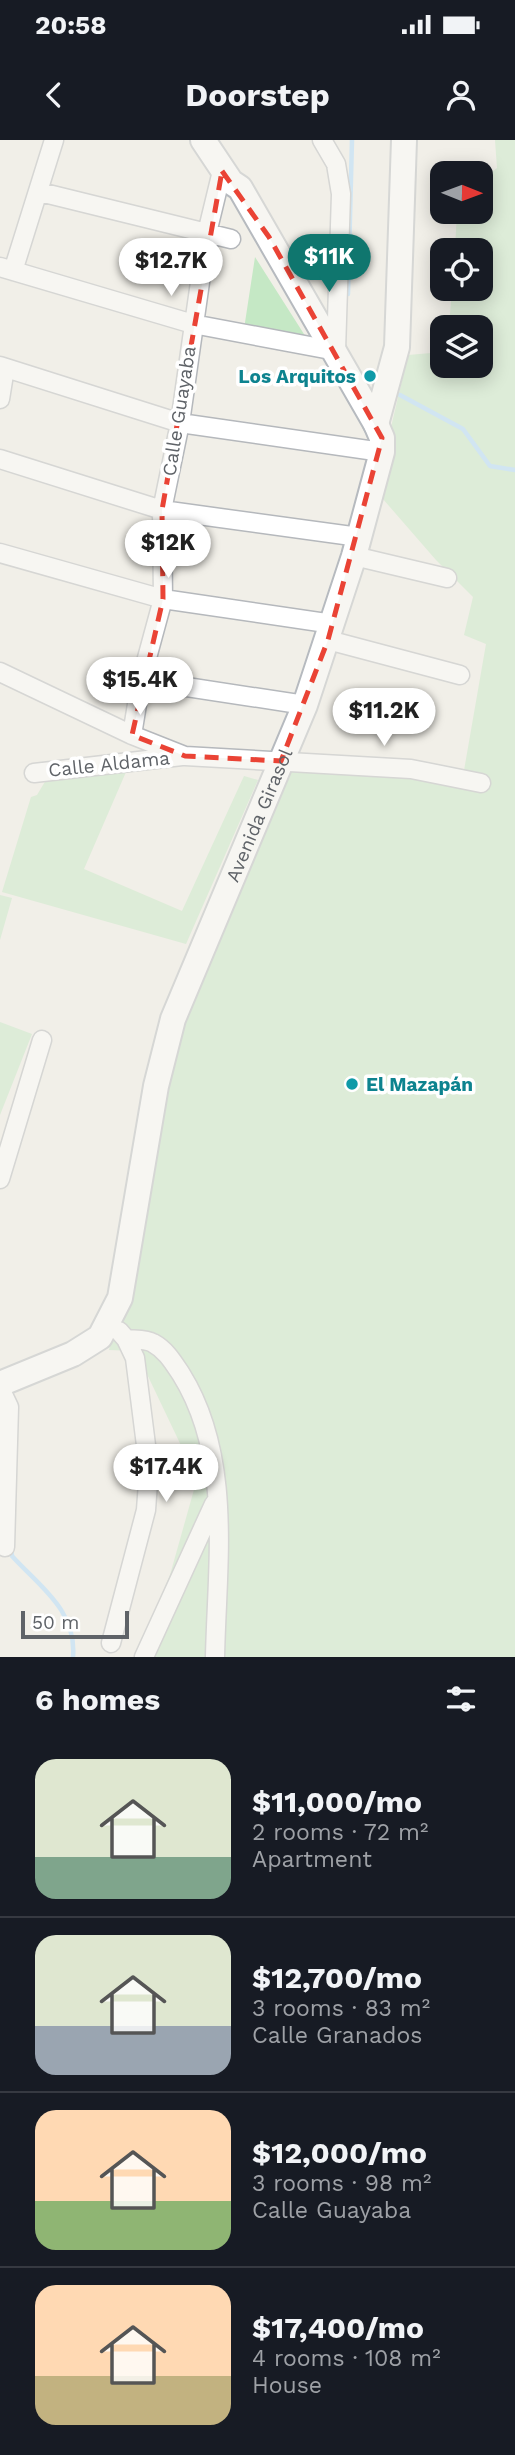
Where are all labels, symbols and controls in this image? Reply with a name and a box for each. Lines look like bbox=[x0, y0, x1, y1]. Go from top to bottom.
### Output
text: 20:58 bbox=[35, 10, 107, 40]
icon: back bbox=[35, 76, 73, 114]
text: Doorstep bbox=[185, 76, 330, 114]
icon: person bbox=[442, 76, 480, 114]
north arrow bbox=[430, 161, 494, 224]
map controls bbox=[430, 161, 493, 378]
pin: $11K bbox=[288, 234, 370, 294]
button: locate bbox=[430, 238, 493, 301]
pin: $12.7K bbox=[114, 239, 228, 298]
text: $11K bbox=[304, 243, 354, 270]
text: $12.7K bbox=[135, 247, 207, 274]
button: layers bbox=[430, 315, 493, 378]
street label: Calle Guayaba bbox=[157, 344, 201, 478]
place label: Los Arquitos bbox=[238, 365, 356, 388]
marker: Los Arquitos bbox=[362, 368, 378, 384]
pin: $12K bbox=[127, 520, 209, 580]
text: $12K bbox=[141, 529, 195, 556]
pin: $15.4K bbox=[83, 658, 197, 717]
text: $15.4K bbox=[102, 666, 178, 693]
pin: $11.2K bbox=[327, 688, 441, 748]
text: $11.2K bbox=[349, 697, 419, 724]
street label: Avenida Girasol bbox=[220, 745, 297, 885]
street label: Calle Aldama bbox=[47, 746, 171, 782]
place label: El Mazapán bbox=[366, 1073, 473, 1096]
marker: El Mazapán bbox=[344, 1076, 360, 1092]
pin: $17.4K bbox=[109, 1444, 223, 1504]
text: $17.4K bbox=[129, 1453, 203, 1480]
scale bar bbox=[21, 1608, 130, 1640]
text: 50 m bbox=[32, 1611, 79, 1634]
icon: filters bbox=[442, 1680, 480, 1718]
text: 6 homes bbox=[35, 1682, 160, 1717]
text: $11,000/mo bbox=[252, 1784, 422, 1819]
icon: home bbox=[91, 1787, 175, 1871]
text: 2 rooms · 72 m² bbox=[252, 1819, 428, 1846]
text: Apartment bbox=[252, 1846, 372, 1873]
text: $12,700/mo bbox=[252, 1960, 422, 1995]
icon: home bbox=[91, 1963, 175, 2047]
text: 3 rooms · 83 m² bbox=[252, 1995, 430, 2022]
text: Calle Granados bbox=[252, 2022, 422, 2049]
text: $12,000/mo bbox=[252, 2135, 427, 2170]
icon: home bbox=[91, 2138, 175, 2222]
text: 3 rooms · 98 m² bbox=[252, 2170, 431, 2197]
text: Calle Guayaba bbox=[252, 2197, 411, 2224]
text: $17,400/mo bbox=[252, 2310, 424, 2345]
icon: home bbox=[91, 2313, 175, 2397]
text: 4 rooms · 108 m² bbox=[252, 2345, 441, 2372]
text: House bbox=[252, 2372, 322, 2399]

